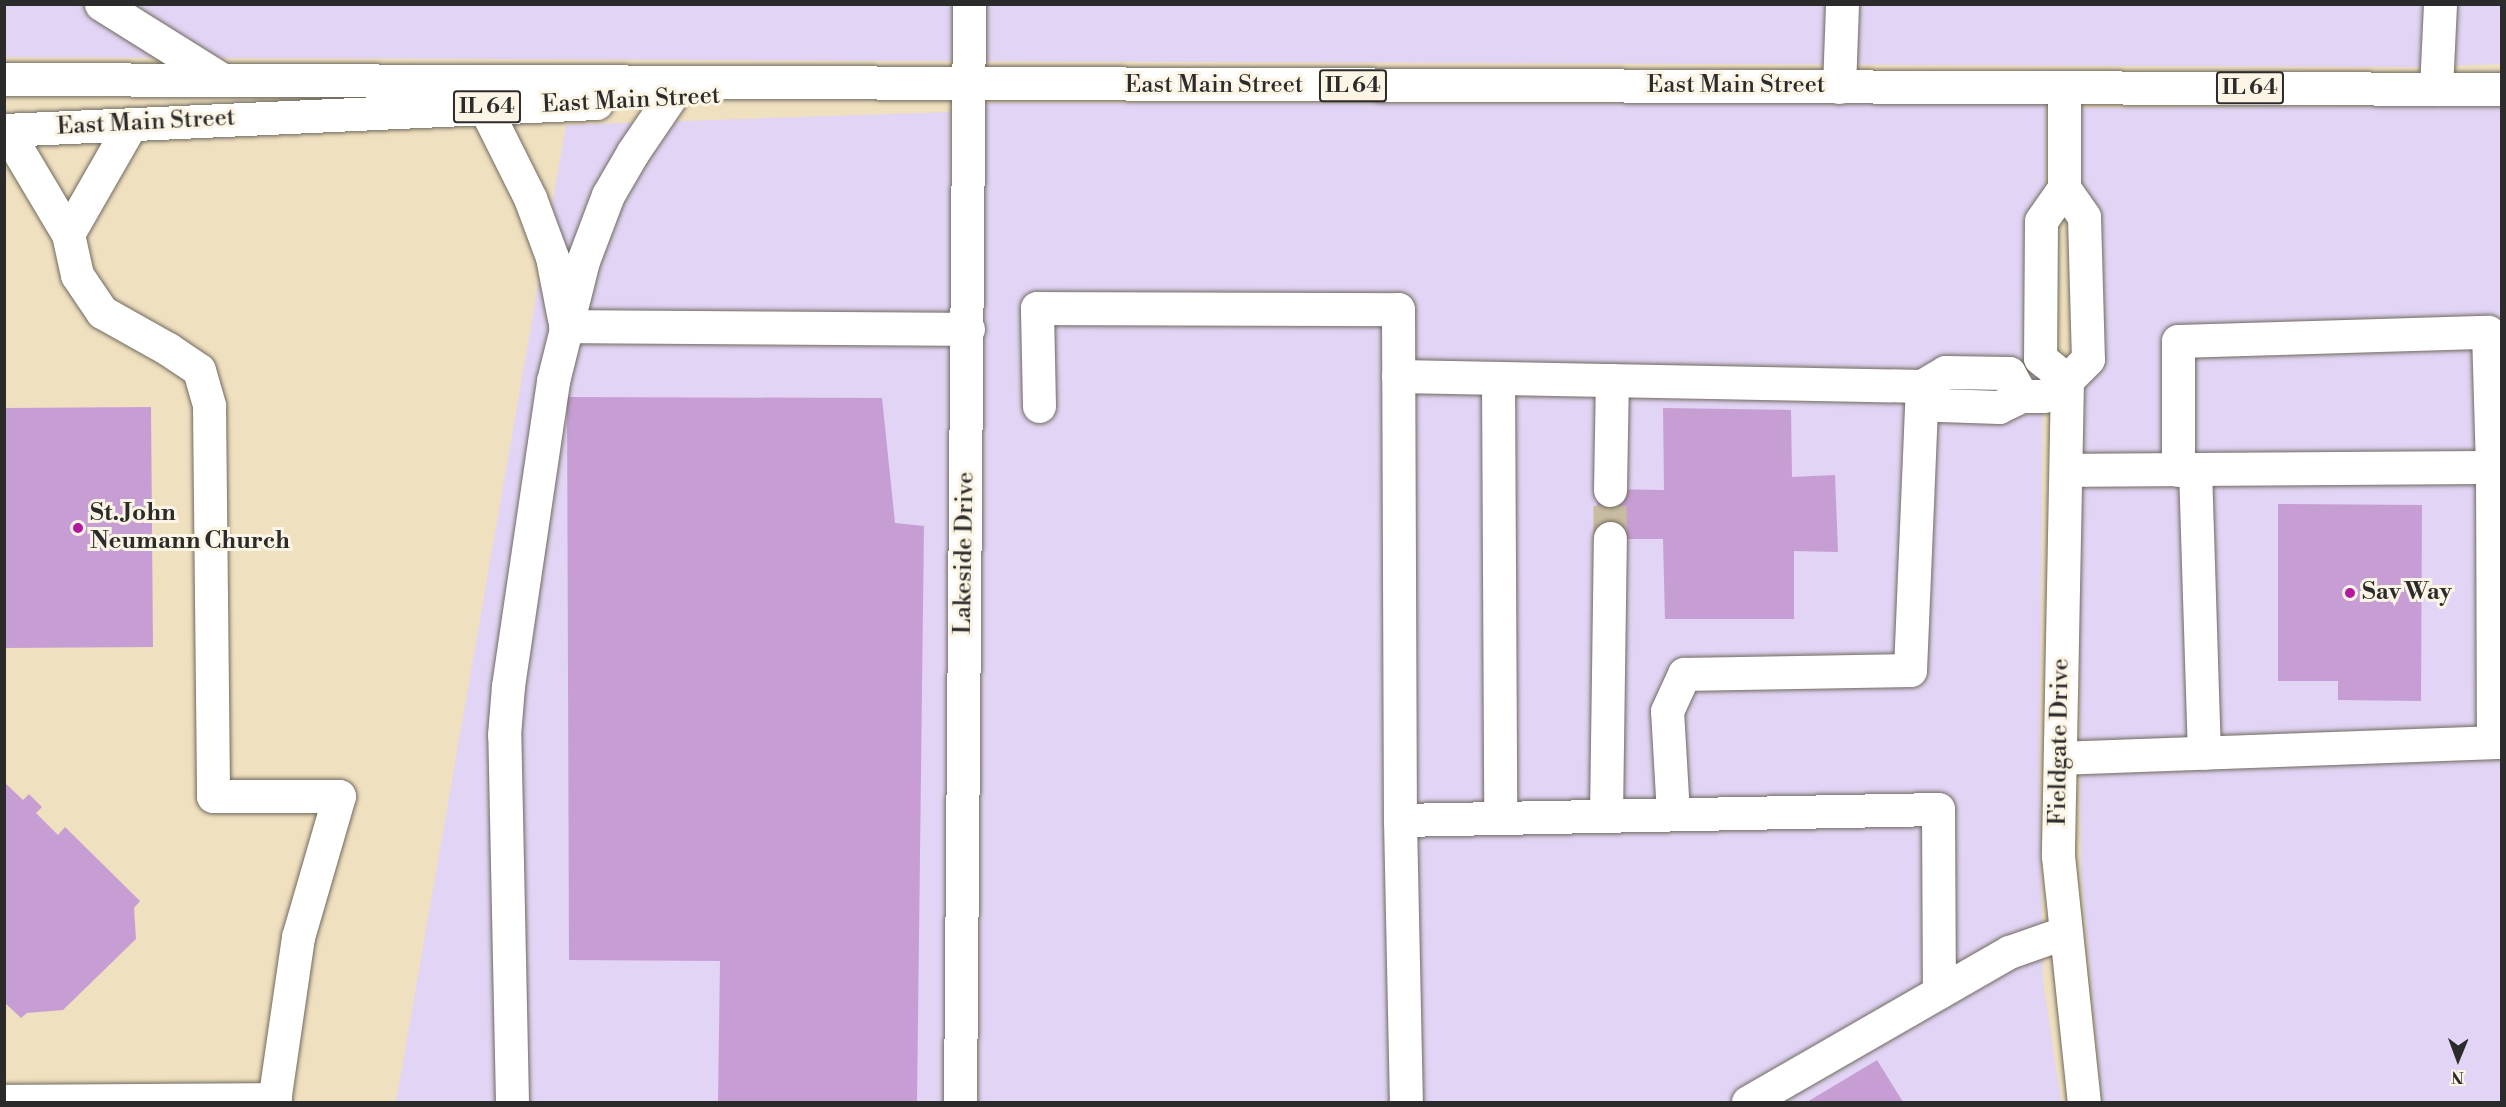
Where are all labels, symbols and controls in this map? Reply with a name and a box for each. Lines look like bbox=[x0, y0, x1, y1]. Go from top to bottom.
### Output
road number: IL 64 bbox=[1318, 67, 1388, 105]
road number: IL 64 bbox=[2216, 69, 2284, 107]
street label: East Main Street bbox=[1125, 72, 1303, 100]
street label: East Main Street bbox=[1647, 72, 1825, 100]
street label: East Main Street bbox=[541, 82, 721, 120]
road number: IL 64 bbox=[452, 88, 522, 126]
street label: East Main Street bbox=[56, 104, 236, 142]
street label: Lakeside Drive bbox=[949, 471, 981, 635]
place label: St. John Neumann Church bbox=[90, 500, 290, 556]
marker: St. John Neumann Church bbox=[71, 521, 85, 535]
place label: Sav Way bbox=[2362, 579, 2452, 607]
marker: Sav Way bbox=[2343, 586, 2357, 600]
street label: Fieldgate Drive bbox=[2044, 658, 2076, 826]
north arrow bbox=[2428, 1029, 2488, 1089]
text: N bbox=[2451, 1067, 2464, 1087]

